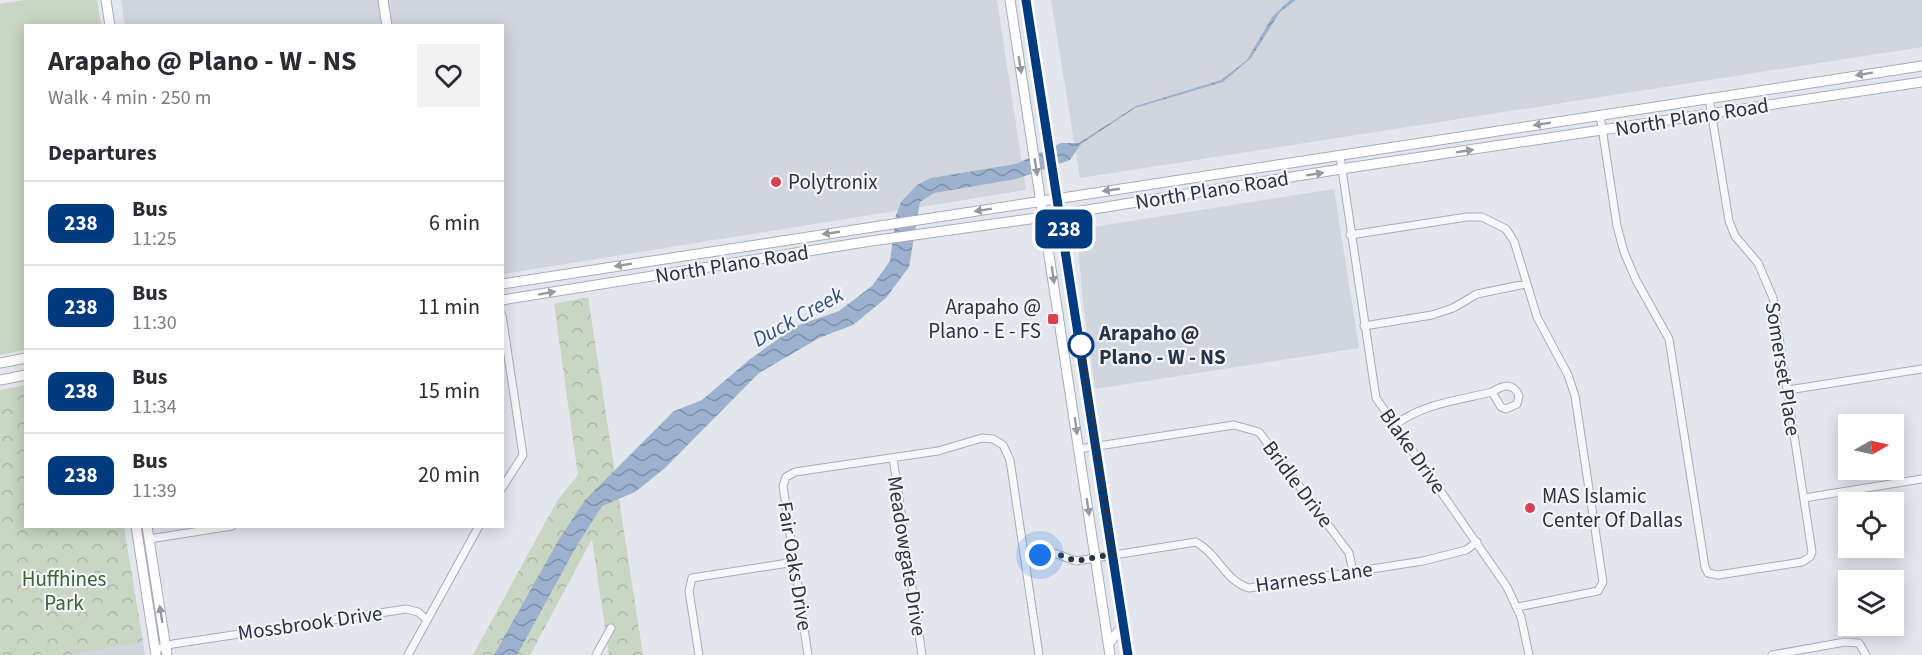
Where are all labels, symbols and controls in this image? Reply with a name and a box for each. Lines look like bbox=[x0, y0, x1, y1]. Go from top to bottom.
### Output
text: Arapaho @ Plano - W - NS bbox=[48, 41, 357, 81]
button: heart bbox=[417, 44, 480, 107]
one-way arrow bbox=[1015, 56, 1024, 75]
one-way arrow bbox=[1855, 70, 1874, 79]
text: Walk · 4 min · 250 m bbox=[48, 84, 211, 112]
street label: North Plano Road bbox=[1613, 90, 1771, 144]
one-way arrow bbox=[1532, 120, 1551, 129]
text: Departures bbox=[48, 137, 157, 169]
one-way arrow bbox=[1455, 146, 1474, 155]
one-way arrow bbox=[1031, 157, 1040, 176]
street label: North Plano Road bbox=[1133, 163, 1291, 217]
place label: Polytronix bbox=[788, 167, 878, 197]
one-way arrow bbox=[1305, 169, 1324, 178]
marker: Polytronix bbox=[769, 175, 783, 189]
one-way arrow bbox=[1102, 185, 1121, 195]
text: Bus bbox=[132, 193, 168, 225]
one-way arrow bbox=[974, 205, 993, 214]
text: 6 min bbox=[429, 207, 480, 239]
text: 238 bbox=[64, 208, 98, 238]
line badge: 238 bbox=[1030, 210, 1098, 248]
text: 238 bbox=[1047, 214, 1081, 244]
text: 11:25 bbox=[132, 225, 177, 253]
one-way arrow bbox=[822, 229, 841, 238]
street label: North Plano Road bbox=[653, 237, 811, 291]
one-way arrow bbox=[613, 260, 632, 269]
one-way arrow bbox=[1049, 266, 1058, 285]
text: Bus bbox=[132, 277, 168, 309]
water label: Duck Creek bbox=[747, 279, 850, 355]
one-way arrow bbox=[537, 288, 556, 297]
text: 11 min bbox=[418, 291, 480, 323]
text: 238 bbox=[64, 292, 98, 322]
place label: Arapaho @ Plano - E - FS bbox=[928, 292, 1041, 346]
street label: Somerset Place bbox=[1758, 300, 1808, 438]
text: 11:30 bbox=[132, 309, 177, 337]
marker: Arapaho @ Plano - E - FS bbox=[1046, 312, 1060, 326]
place label: Arapaho @ Plano - W - NS bbox=[1098, 318, 1226, 372]
marker: Arapaho @ Plano - W - NS bbox=[1068, 332, 1094, 358]
text: Bus bbox=[132, 361, 168, 393]
text: 15 min bbox=[418, 375, 480, 407]
text: 238 bbox=[64, 376, 98, 406]
text: 11:34 bbox=[132, 393, 177, 421]
street label: Blake Drive bbox=[1372, 402, 1454, 500]
north arrow bbox=[1838, 414, 1904, 480]
map controls bbox=[1838, 414, 1904, 636]
one-way arrow bbox=[1071, 417, 1080, 436]
street label: Bridle Drive bbox=[1255, 434, 1341, 534]
text: Bus bbox=[132, 445, 168, 477]
text: 20 min bbox=[418, 459, 480, 491]
text: 238 bbox=[64, 460, 98, 490]
street label: Meadowgate Drive bbox=[880, 474, 934, 638]
text: 11:39 bbox=[132, 477, 177, 505]
place label: MAS Islamic Center Of Dallas bbox=[1542, 481, 1683, 535]
button: locate bbox=[1838, 492, 1904, 558]
one-way arrow bbox=[1084, 497, 1093, 516]
street label: Fair Oaks Drive bbox=[770, 499, 820, 633]
marker: MAS Islamic Center Of Dallas bbox=[1523, 501, 1537, 515]
your location bbox=[1025, 540, 1055, 570]
street label: Harness Lane bbox=[1254, 554, 1374, 600]
park label: Huffhines Park bbox=[22, 564, 106, 618]
button: layers bbox=[1838, 570, 1904, 636]
street label: Mossbrook Drive bbox=[236, 598, 384, 648]
one-way arrow bbox=[156, 605, 165, 624]

